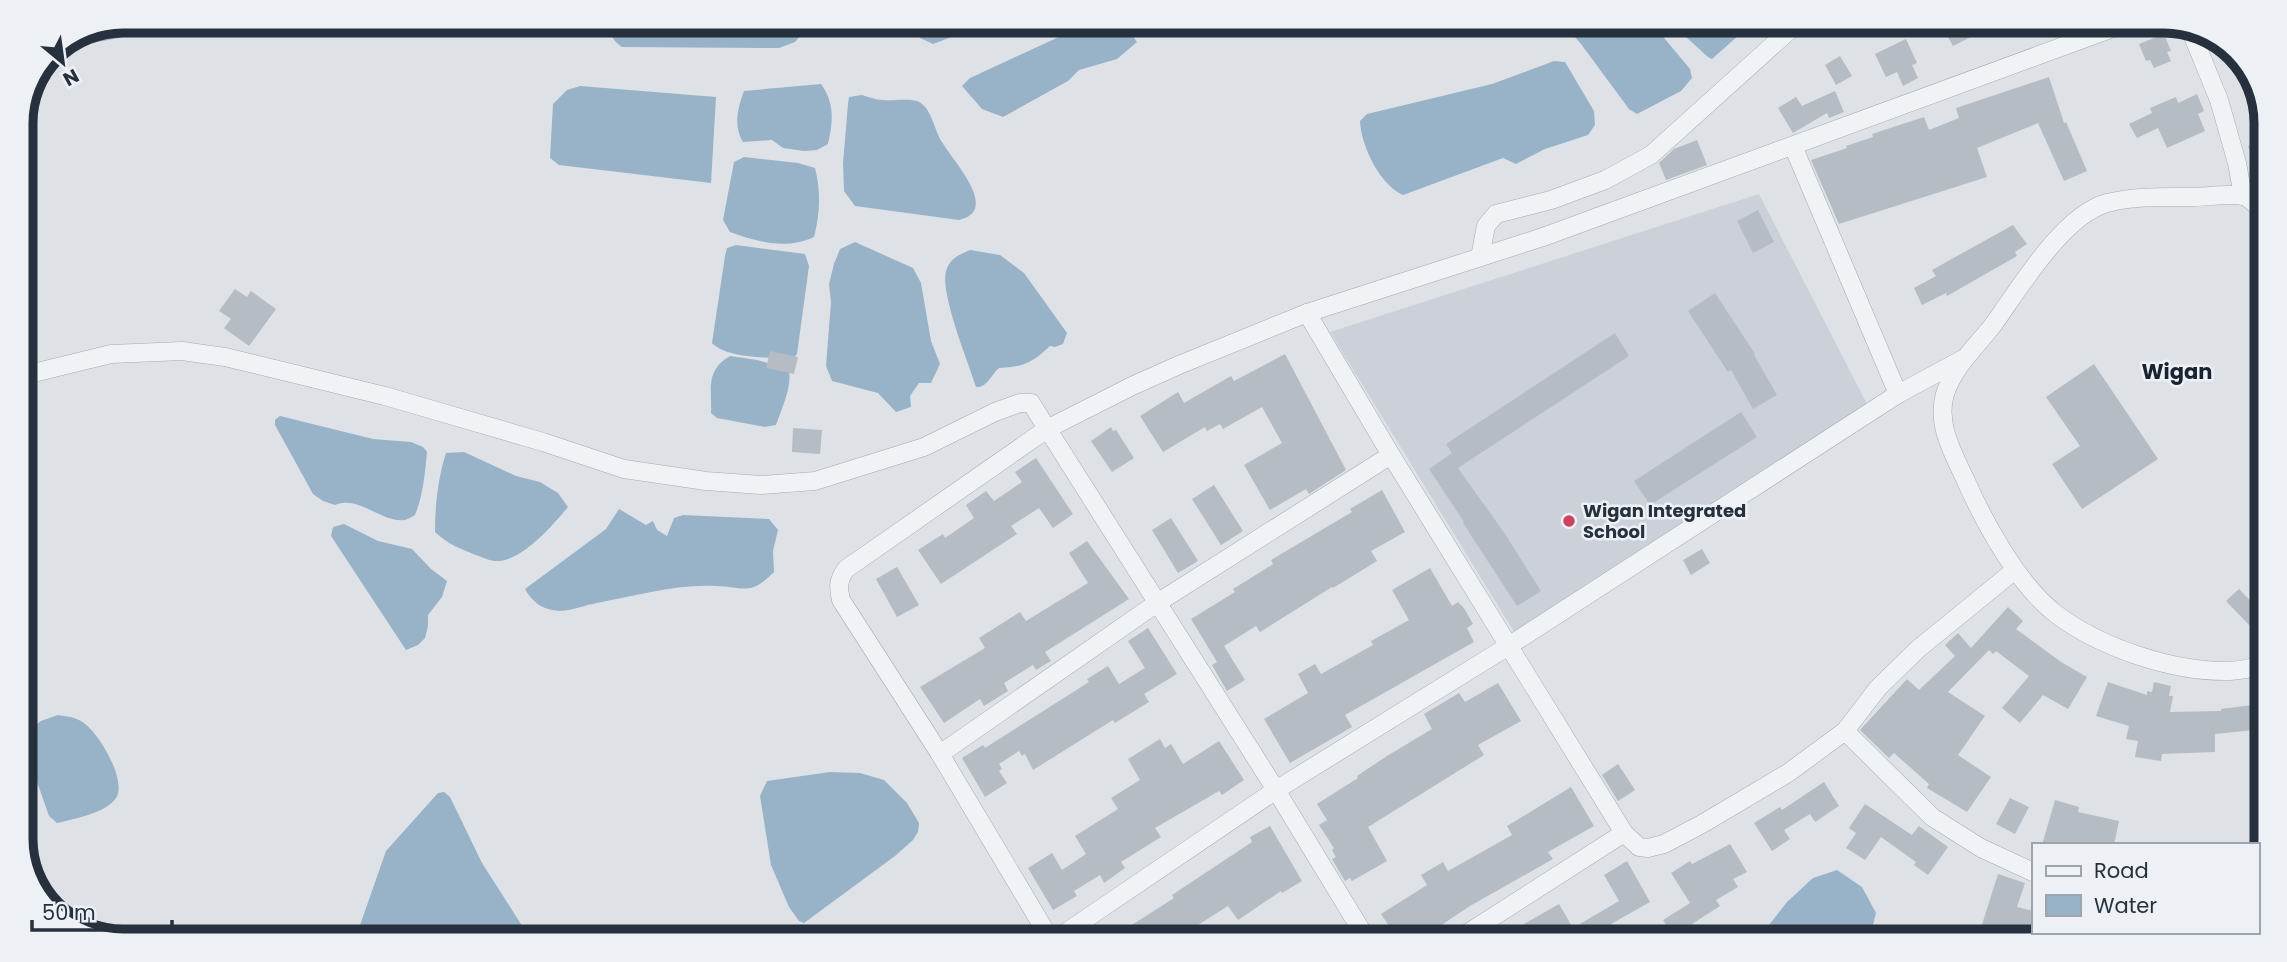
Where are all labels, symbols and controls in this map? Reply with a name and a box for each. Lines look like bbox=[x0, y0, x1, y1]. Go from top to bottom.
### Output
north arrow bbox=[28, 28, 98, 98]
text: N bbox=[58, 62, 84, 93]
district label: Wigan bbox=[2142, 357, 2212, 386]
place label: Wigan Integrated School bbox=[1583, 498, 1746, 544]
marker: Wigan Integrated School bbox=[1561, 513, 1577, 529]
legend bbox=[2032, 843, 2259, 934]
text: Road bbox=[2094, 856, 2149, 885]
scale bar bbox=[32, 888, 172, 932]
text: Water bbox=[2094, 891, 2157, 920]
text: 50 m bbox=[42, 898, 96, 927]

